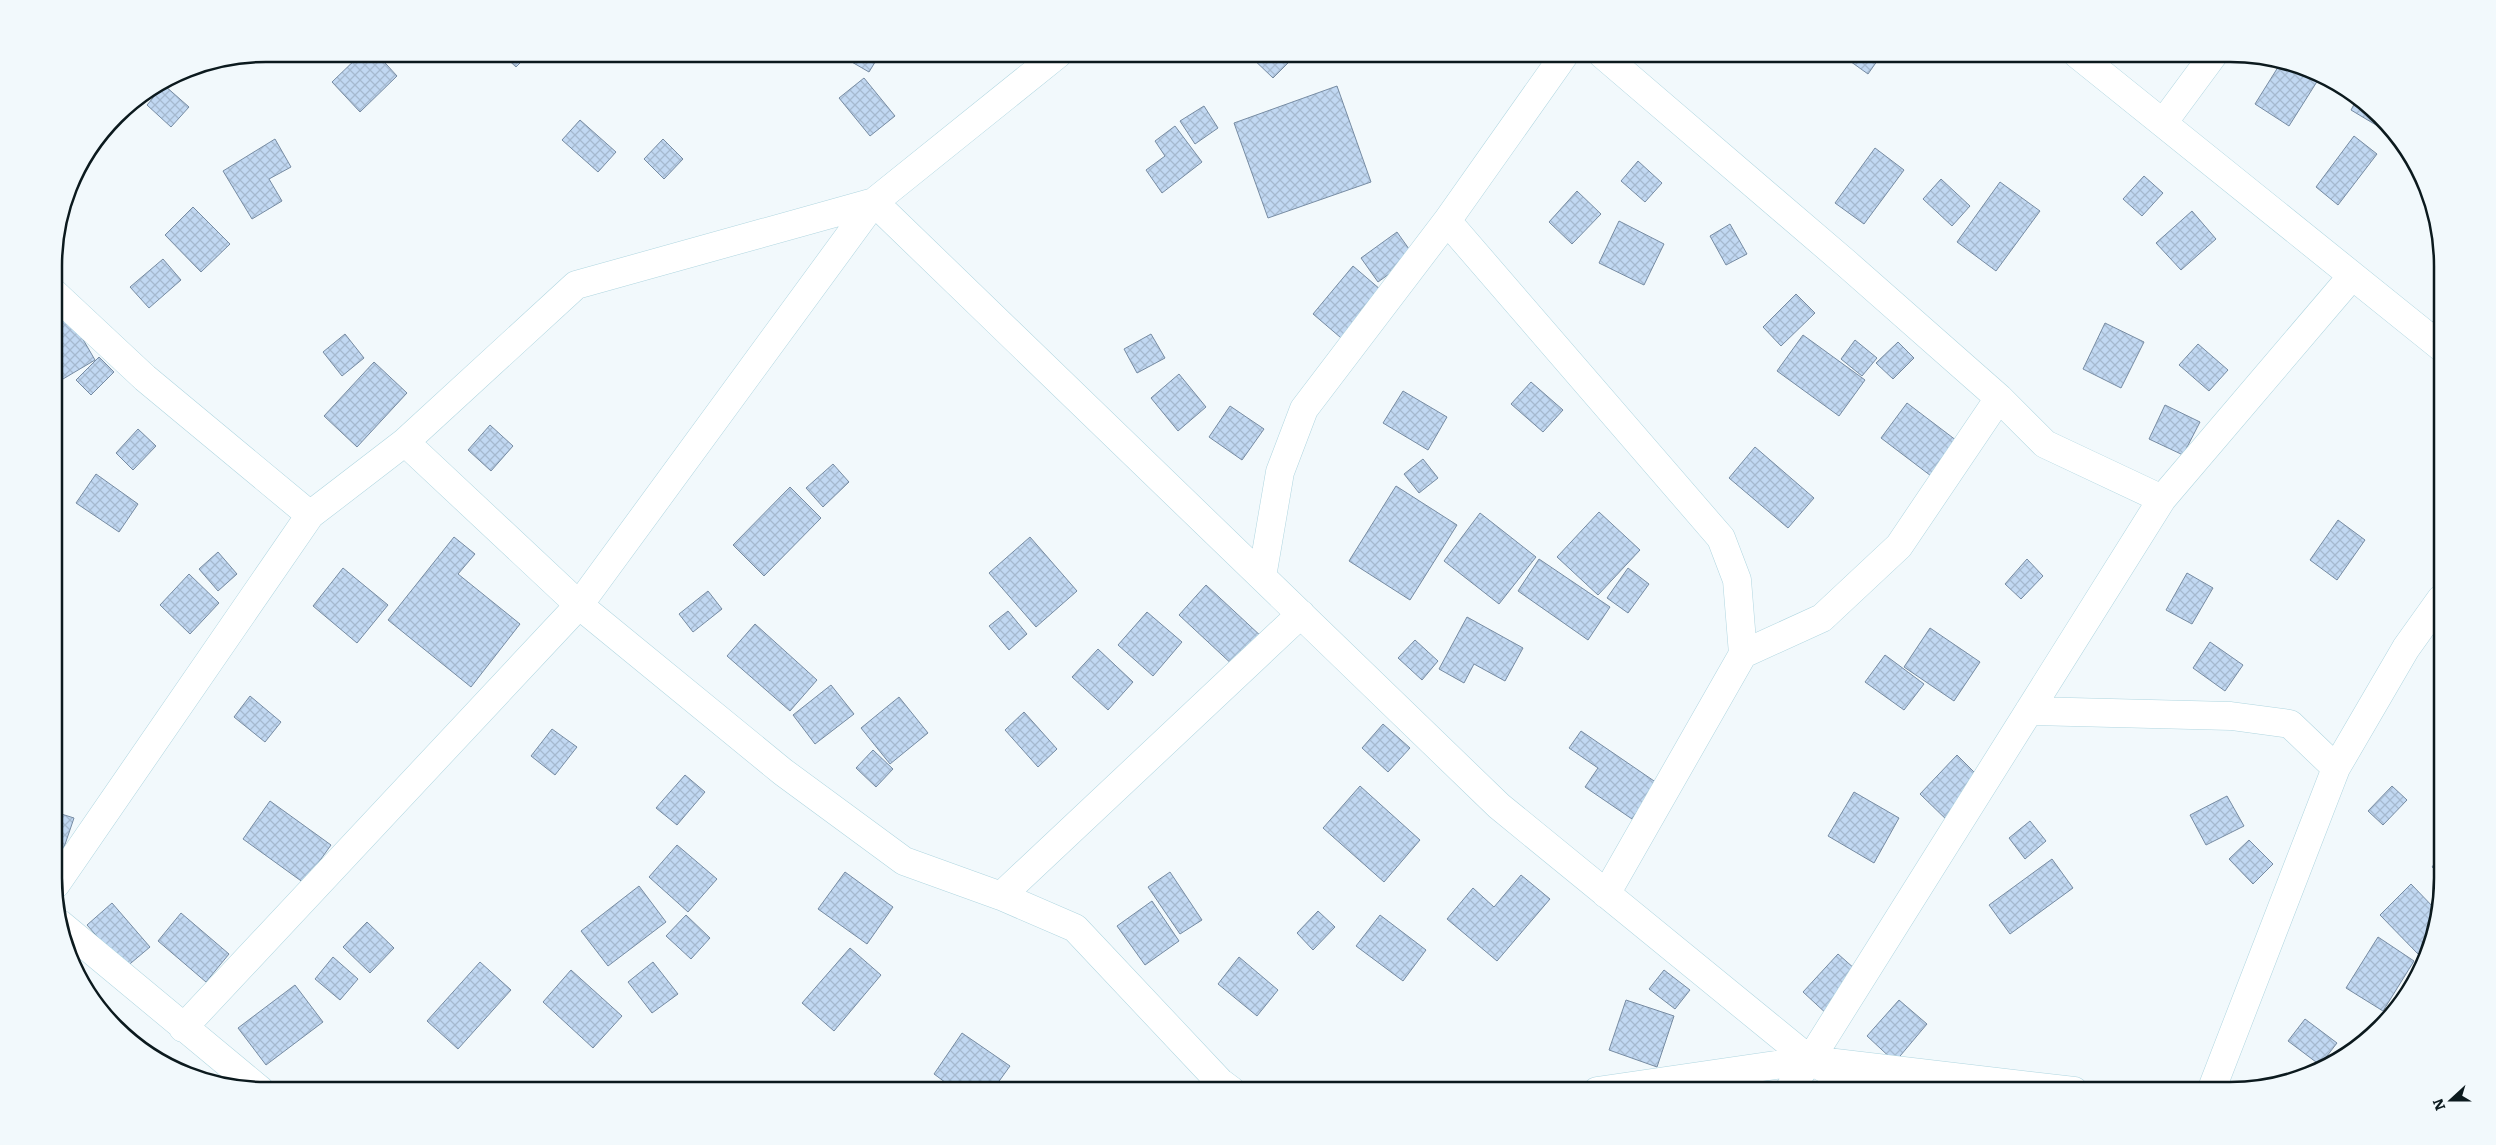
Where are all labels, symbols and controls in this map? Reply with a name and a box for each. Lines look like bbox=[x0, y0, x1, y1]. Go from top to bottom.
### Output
north arrow bbox=[2426, 1075, 2476, 1125]
text: N bbox=[2426, 1096, 2449, 1114]

